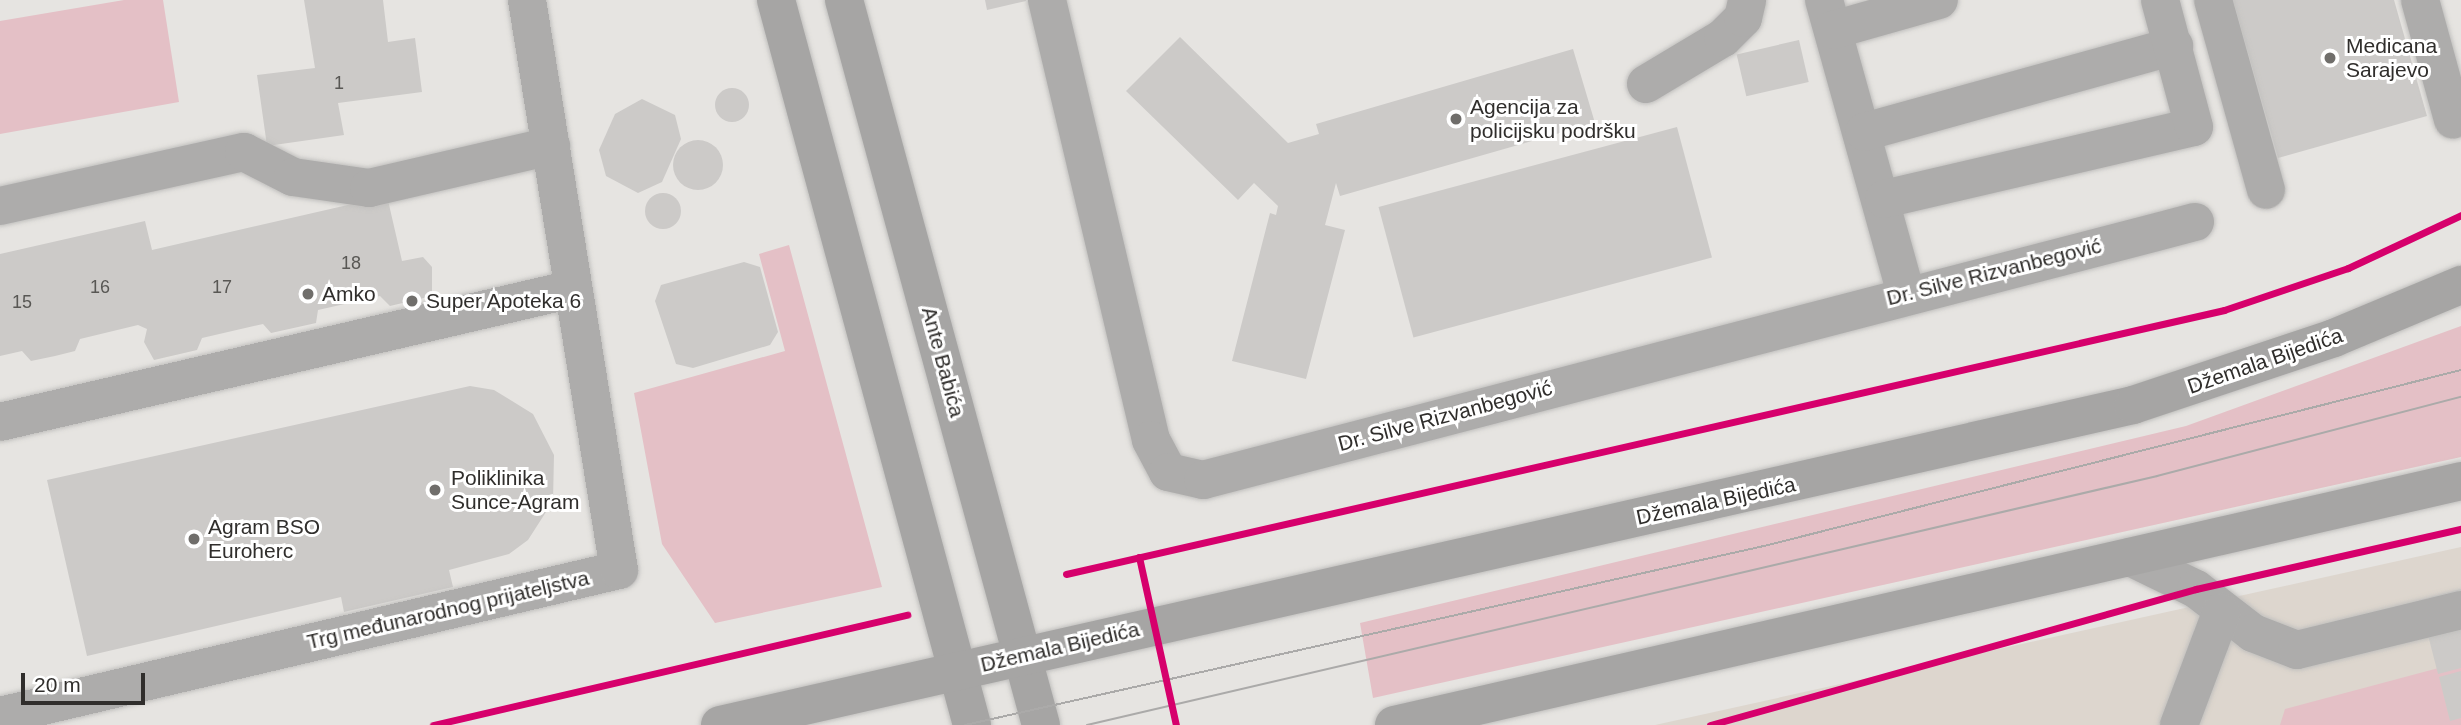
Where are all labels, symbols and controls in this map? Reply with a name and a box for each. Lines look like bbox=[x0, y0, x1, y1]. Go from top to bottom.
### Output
place label: Medicana Sarajevo bbox=[2346, 33, 2437, 83]
marker: Medicana Sarajevo bbox=[2320, 48, 2340, 68]
house number: 1 bbox=[334, 72, 344, 94]
place label: Agencija za policijsku podršku bbox=[1470, 94, 1636, 144]
marker: Agencija za policijsku podršku bbox=[1448, 111, 1464, 127]
street label: Dr. Silve Rizvanbegović bbox=[1884, 233, 2104, 311]
house number: 18 bbox=[341, 252, 361, 274]
house number: 16 bbox=[90, 276, 110, 298]
house number: 17 bbox=[212, 276, 232, 298]
place label: Amko bbox=[322, 281, 376, 307]
marker: Amko bbox=[300, 286, 316, 302]
place label: Super Apoteka 6 bbox=[426, 288, 582, 314]
house number: 15 bbox=[12, 291, 32, 313]
marker: Super Apoteka 6 bbox=[404, 293, 420, 309]
street label: Ante Babića bbox=[916, 304, 970, 420]
street label: Džemala Bijedića bbox=[2184, 323, 2346, 399]
street label: Dr. Silve Rizvanbegović bbox=[1335, 375, 1555, 457]
place label: Poliklinika Sunce-Agram bbox=[451, 465, 579, 515]
street label: Džemala Bijedića bbox=[1634, 472, 1798, 530]
marker: Poliklinika Sunce-Agram bbox=[425, 480, 445, 500]
place label: Agram BSO Euroherc bbox=[208, 514, 320, 564]
marker: Agram BSO Euroherc bbox=[186, 531, 202, 547]
street label: Trg međunarodnog prijateljstva bbox=[305, 565, 591, 655]
street label: Džemala Bijedića bbox=[978, 616, 1142, 678]
scale bar bbox=[24, 658, 149, 702]
text: 20 m bbox=[34, 673, 81, 696]

